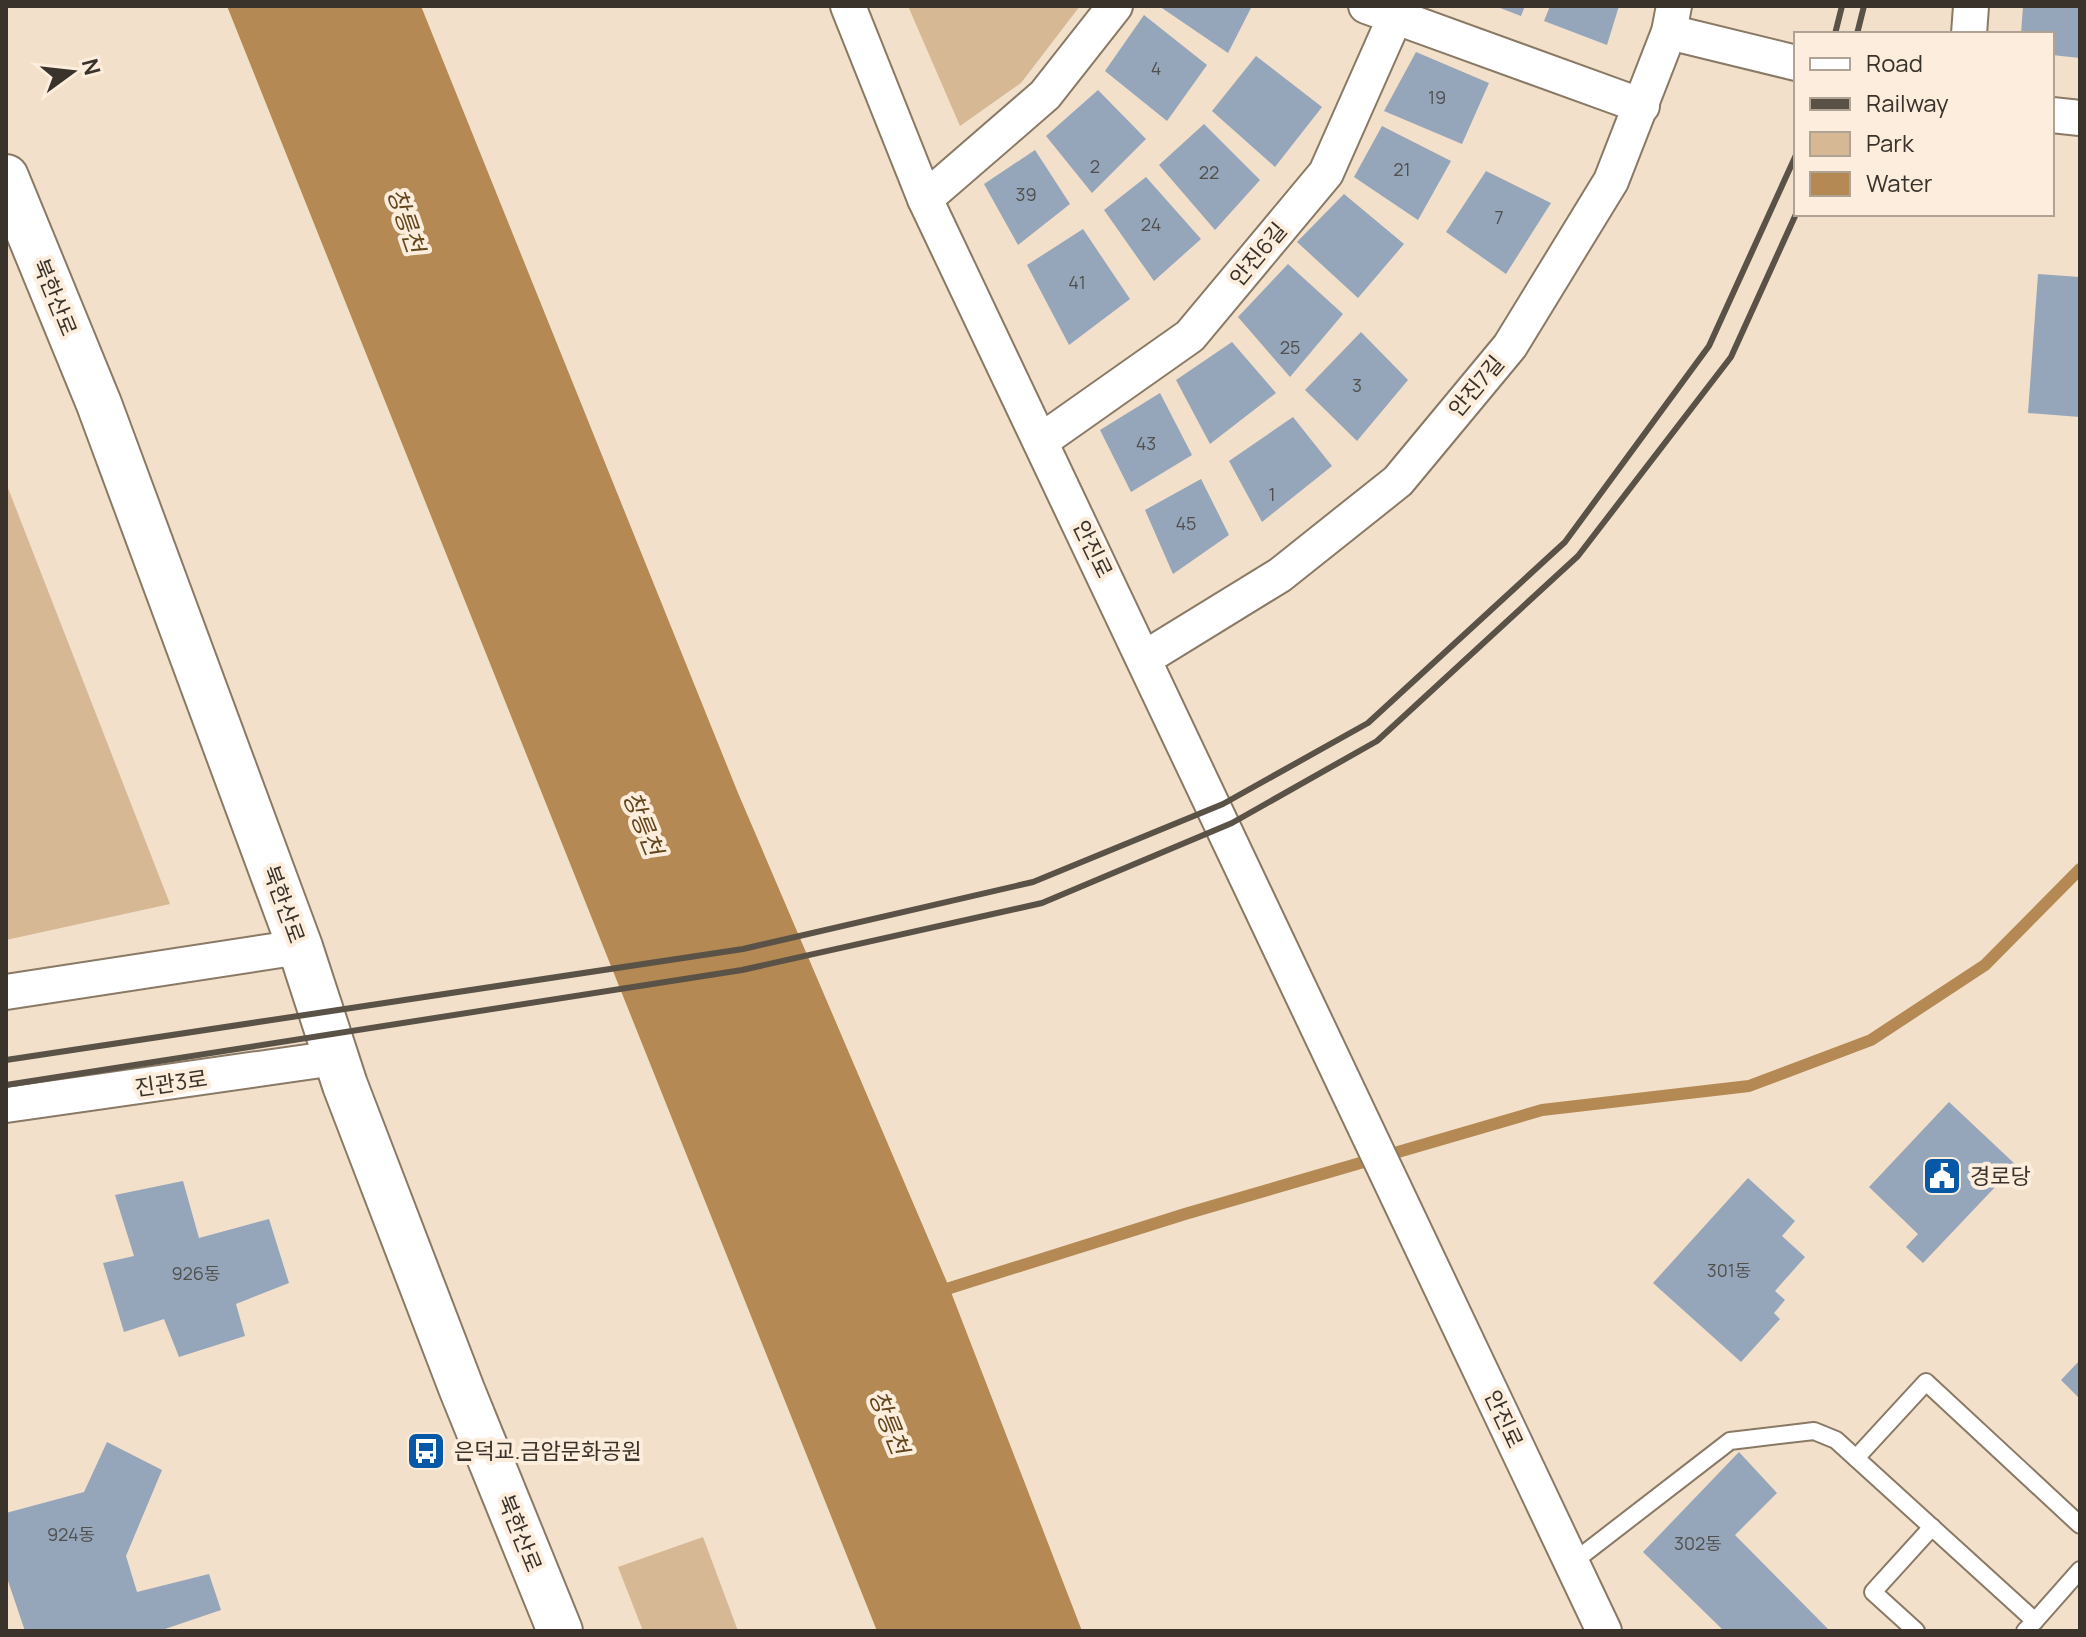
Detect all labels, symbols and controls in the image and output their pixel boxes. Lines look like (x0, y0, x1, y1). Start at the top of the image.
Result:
north arrow (32, 32, 112, 112)
legend (1794, 32, 2054, 216)
text: Road (1866, 46, 1923, 79)
text: N (75, 55, 108, 78)
house number: 4 (1151, 56, 1161, 80)
house number: 19 (1428, 85, 1446, 109)
text: Railway (1866, 86, 1949, 119)
text: Park (1866, 126, 1915, 159)
house number: 2 (1090, 154, 1100, 178)
house number: 21 (1393, 157, 1411, 181)
house number: 22 (1199, 160, 1219, 184)
text: Water (1866, 166, 1933, 199)
house number: 39 (1015, 182, 1037, 206)
water label: 창릉천 (381, 183, 434, 259)
house number: 7 (1494, 205, 1504, 229)
house number: 24 (1141, 212, 1161, 236)
street label: 안진6길 (1223, 216, 1293, 292)
street label: 북한산로 (26, 254, 84, 340)
house number: 41 (1068, 270, 1086, 294)
house number: 25 (1280, 335, 1300, 359)
street label: 안진7길 (1441, 349, 1511, 423)
house number: 3 (1352, 373, 1362, 397)
house number: 43 (1136, 431, 1156, 455)
house number: 1 (1268, 482, 1276, 506)
house number: 45 (1175, 511, 1197, 535)
street label: 안진로 (1066, 515, 1120, 583)
water label: 창릉천 (616, 786, 673, 863)
street label: 북한산로 (256, 861, 312, 947)
street label: 진관3로 (133, 1063, 209, 1103)
public building icon: 경로당 (1921, 1155, 1963, 1197)
place label: 경로당 (1970, 1161, 2031, 1191)
house number: 301동 (1707, 1258, 1751, 1282)
house number: 926동 (171, 1261, 221, 1285)
water label: 창릉천 (862, 1385, 919, 1462)
street label: 안진로 (1478, 1385, 1530, 1453)
bus stop icon: 은덕교.금암문화공원 (405, 1430, 447, 1472)
place label: 은덕교.금암문화공원 (454, 1436, 642, 1466)
street label: 북한산로 (491, 1490, 549, 1576)
house number: 924동 (47, 1522, 95, 1546)
house number: 302동 (1674, 1531, 1722, 1555)

